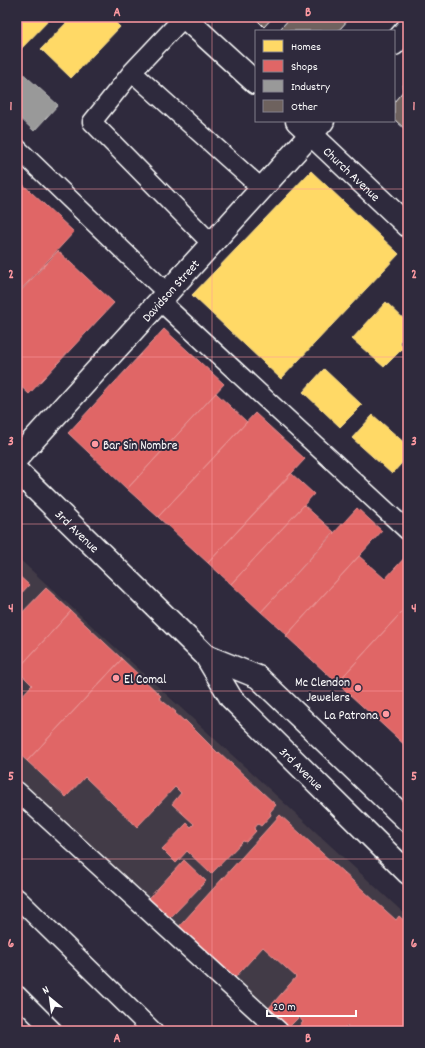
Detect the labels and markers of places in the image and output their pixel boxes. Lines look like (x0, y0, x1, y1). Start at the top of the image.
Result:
place label: Bar Sin Nombre (103, 437, 178, 456)
marker: Bar Sin Nombre (90, 439, 100, 449)
place label: El Comal (124, 671, 166, 690)
marker: El Comal (111, 673, 121, 683)
place label: Mc Clendon Jewelers (295, 674, 350, 708)
marker: Mc Clendon Jewelers (353, 683, 363, 693)
place label: La Patrona (324, 707, 379, 726)
marker: La Patrona (381, 709, 391, 719)

